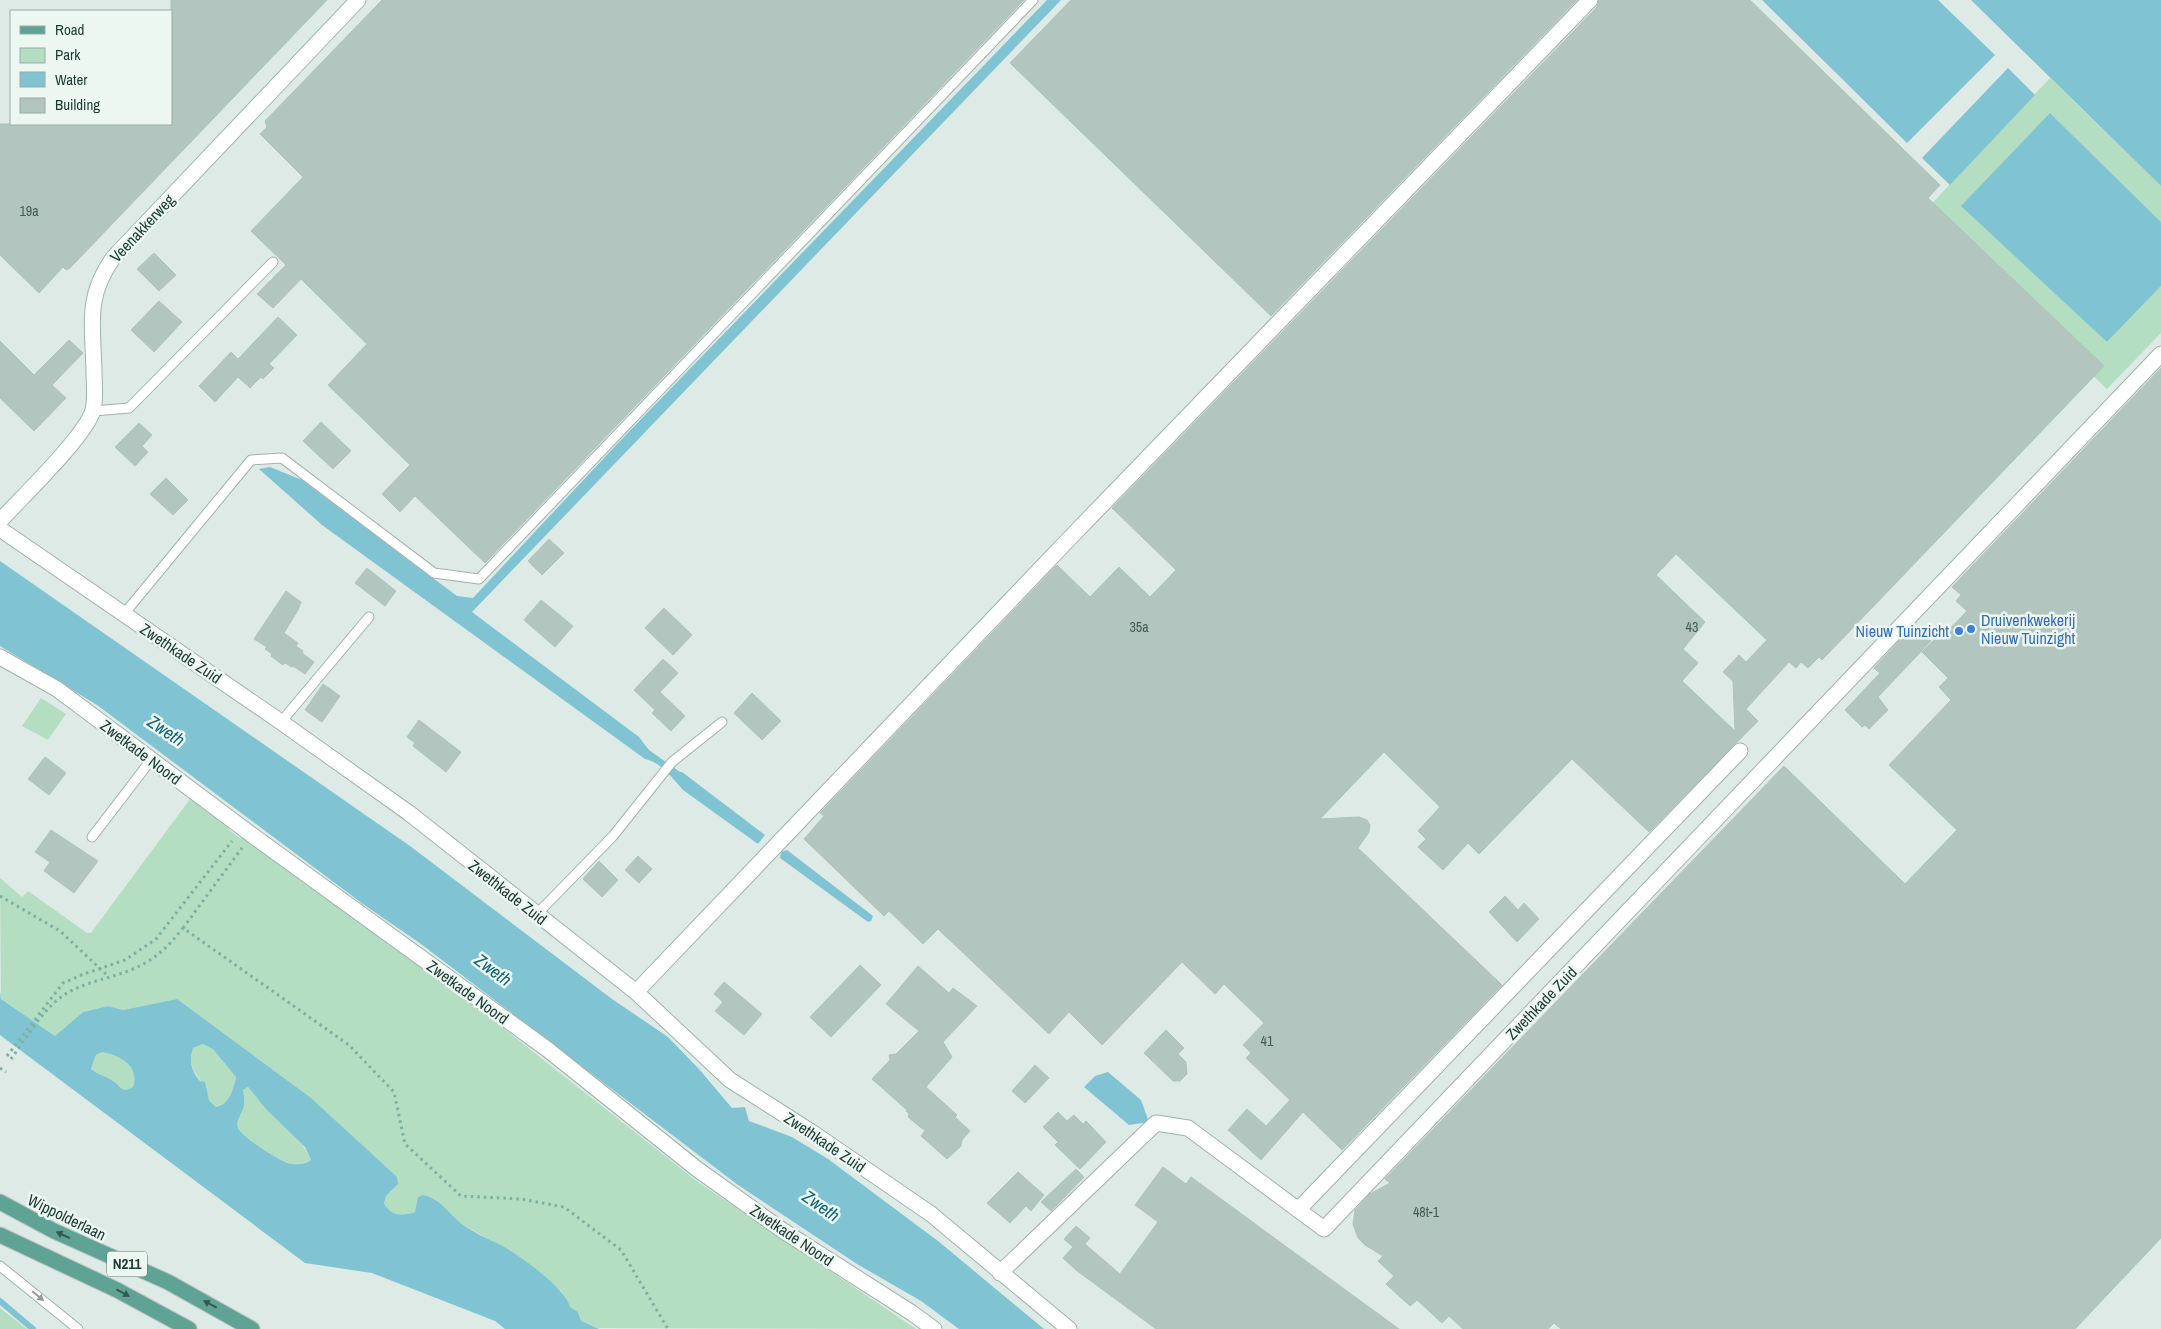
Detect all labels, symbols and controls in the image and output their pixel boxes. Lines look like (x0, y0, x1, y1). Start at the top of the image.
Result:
legend (10, 10, 172, 125)
text: Road (55, 19, 84, 40)
text: Park (55, 44, 81, 65)
text: Water (55, 69, 87, 90)
text: Building (55, 94, 100, 115)
street label: Veenakkerweg (105, 189, 180, 267)
house number: 19a (19, 202, 39, 220)
place label: Druivenkwekerij Nieuw Tuinzight (1981, 609, 2076, 649)
street label: Zwethkade Zuid (136, 618, 226, 688)
house number: 35a (1129, 618, 1149, 636)
house number: 43 (1686, 618, 1698, 636)
place label: Nieuw Tuinzicht (1856, 620, 1949, 642)
marker: Druivenkwekerij Nieuw Tuinzight (1965, 623, 1977, 635)
marker: Nieuw Tuinzicht (1953, 625, 1965, 637)
water label: Zweth (142, 708, 190, 752)
street label: Zwetkade Noord (96, 714, 186, 790)
street label: Zwethkade Zuid (464, 854, 552, 930)
water label: Zweth (469, 947, 517, 992)
street label: Zwetkade Noord (423, 955, 513, 1029)
street label: Zwethkade Zuid (1500, 962, 1582, 1044)
house number: 41 (1261, 1032, 1274, 1050)
street label: Zwethkade Zuid (780, 1107, 870, 1177)
water label: Zweth (797, 1183, 845, 1227)
street label: Wippolderlaan (24, 1189, 110, 1245)
street label: Zwetkade Noord (746, 1199, 838, 1271)
house number: 48t-1 (1413, 1203, 1440, 1221)
one-way arrow (56, 1231, 70, 1239)
road number: N211 (107, 1252, 147, 1276)
one-way arrow (116, 1289, 130, 1297)
one-way arrow (32, 1291, 45, 1302)
one-way arrow (203, 1300, 218, 1308)

